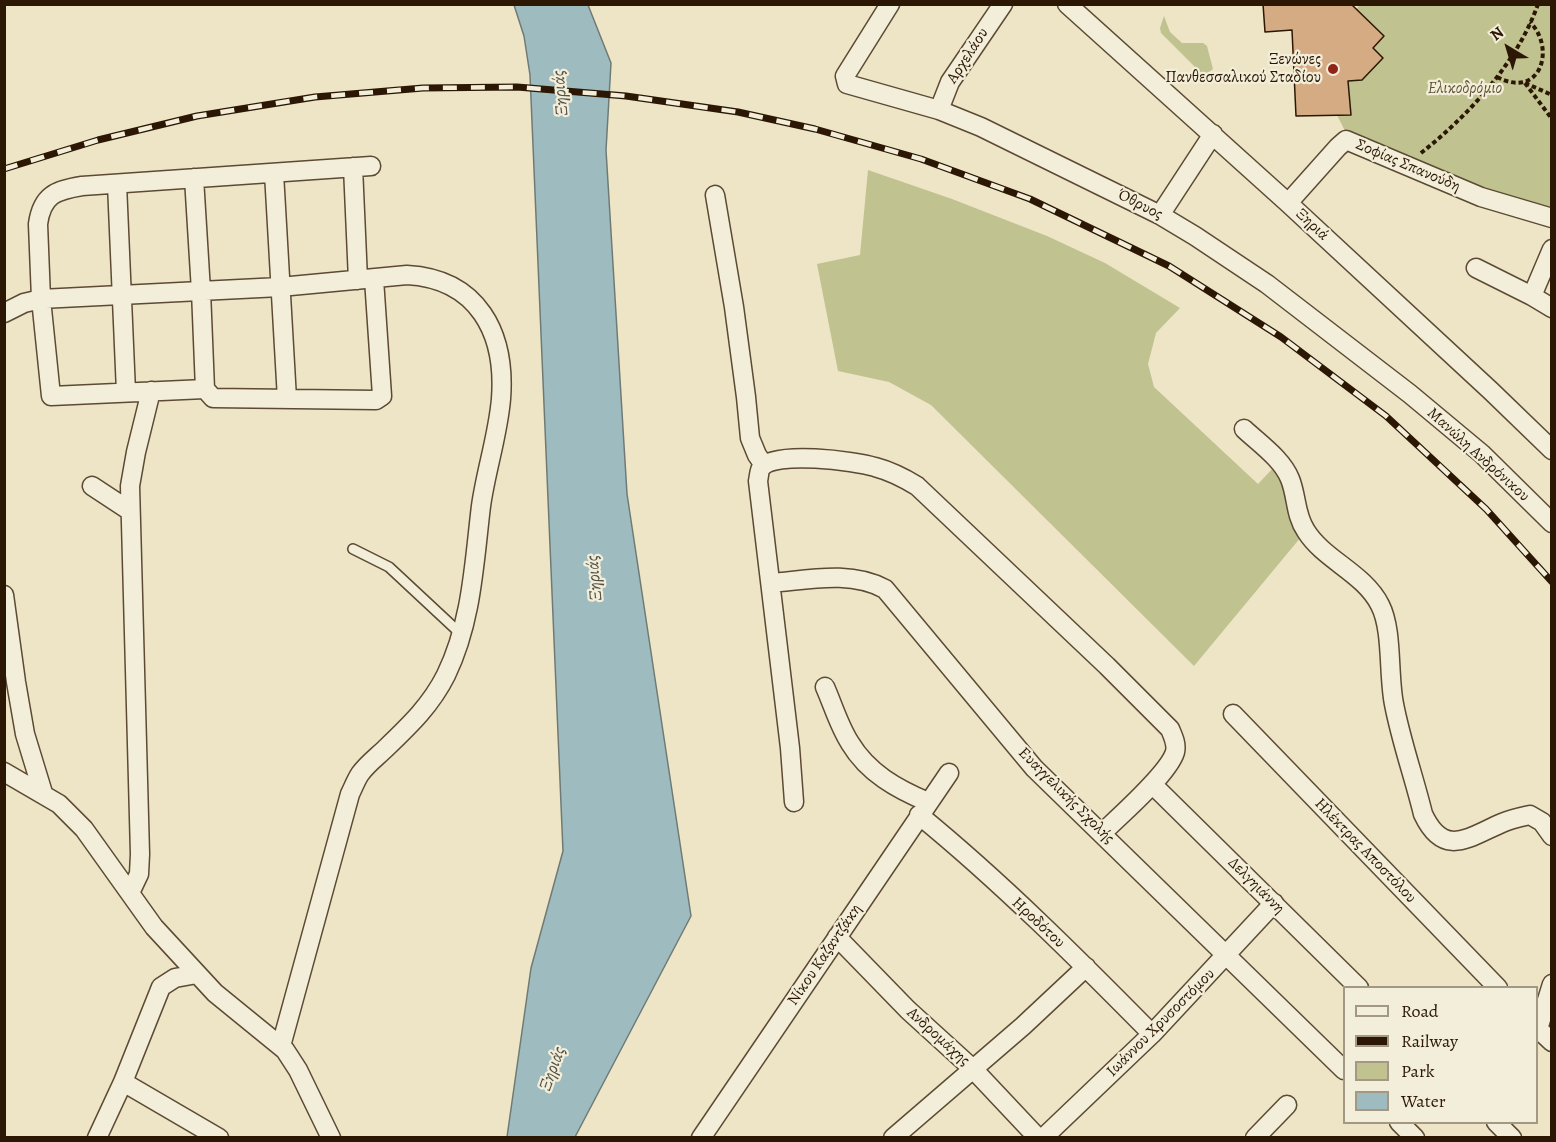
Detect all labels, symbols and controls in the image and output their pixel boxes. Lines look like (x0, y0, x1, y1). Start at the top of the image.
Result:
north arrow (1478, 18, 1538, 78)
text: N (1486, 22, 1508, 46)
street label: Αρχελάου (943, 25, 993, 87)
place label: Ξενώνες Πανθεσσαλικού Σταδίου (1165, 50, 1321, 88)
marker: Ξενώνες Πανθεσσαλικού Σταδίου (1326, 62, 1340, 76)
water label: Ξηριάς (548, 69, 574, 117)
park label: Ελικοδρόμιο (1428, 79, 1502, 99)
street label: Σοφίας Σπανούδη (1353, 135, 1463, 197)
street label: Όθρυος (1114, 186, 1166, 224)
street label: Ξηριά (1291, 205, 1333, 245)
street label: Μανώλη Ανδρόνικου (1423, 404, 1533, 506)
water label: Ξηριάς (582, 554, 608, 602)
street label: Ευαγγελικής Σχολής (1014, 744, 1118, 848)
street label: Ηλέκτρας Αποστόλου (1310, 795, 1420, 907)
street label: Δελγηιάννη (1224, 854, 1288, 918)
street label: Ηροδότου (1007, 894, 1069, 952)
street label: Νίκου Καζαντζάκη (784, 900, 866, 1010)
street label: Ιωάννου Χρυσοστόμου (1103, 965, 1219, 1081)
legend (1343, 986, 1538, 1124)
text: Road (1401, 999, 1438, 1023)
street label: Ανδρομάχης (902, 1004, 974, 1070)
text: Railway (1401, 1029, 1458, 1053)
water label: Ξηριάς (535, 1044, 571, 1094)
text: Park (1401, 1059, 1435, 1083)
text: Water (1401, 1089, 1446, 1113)

